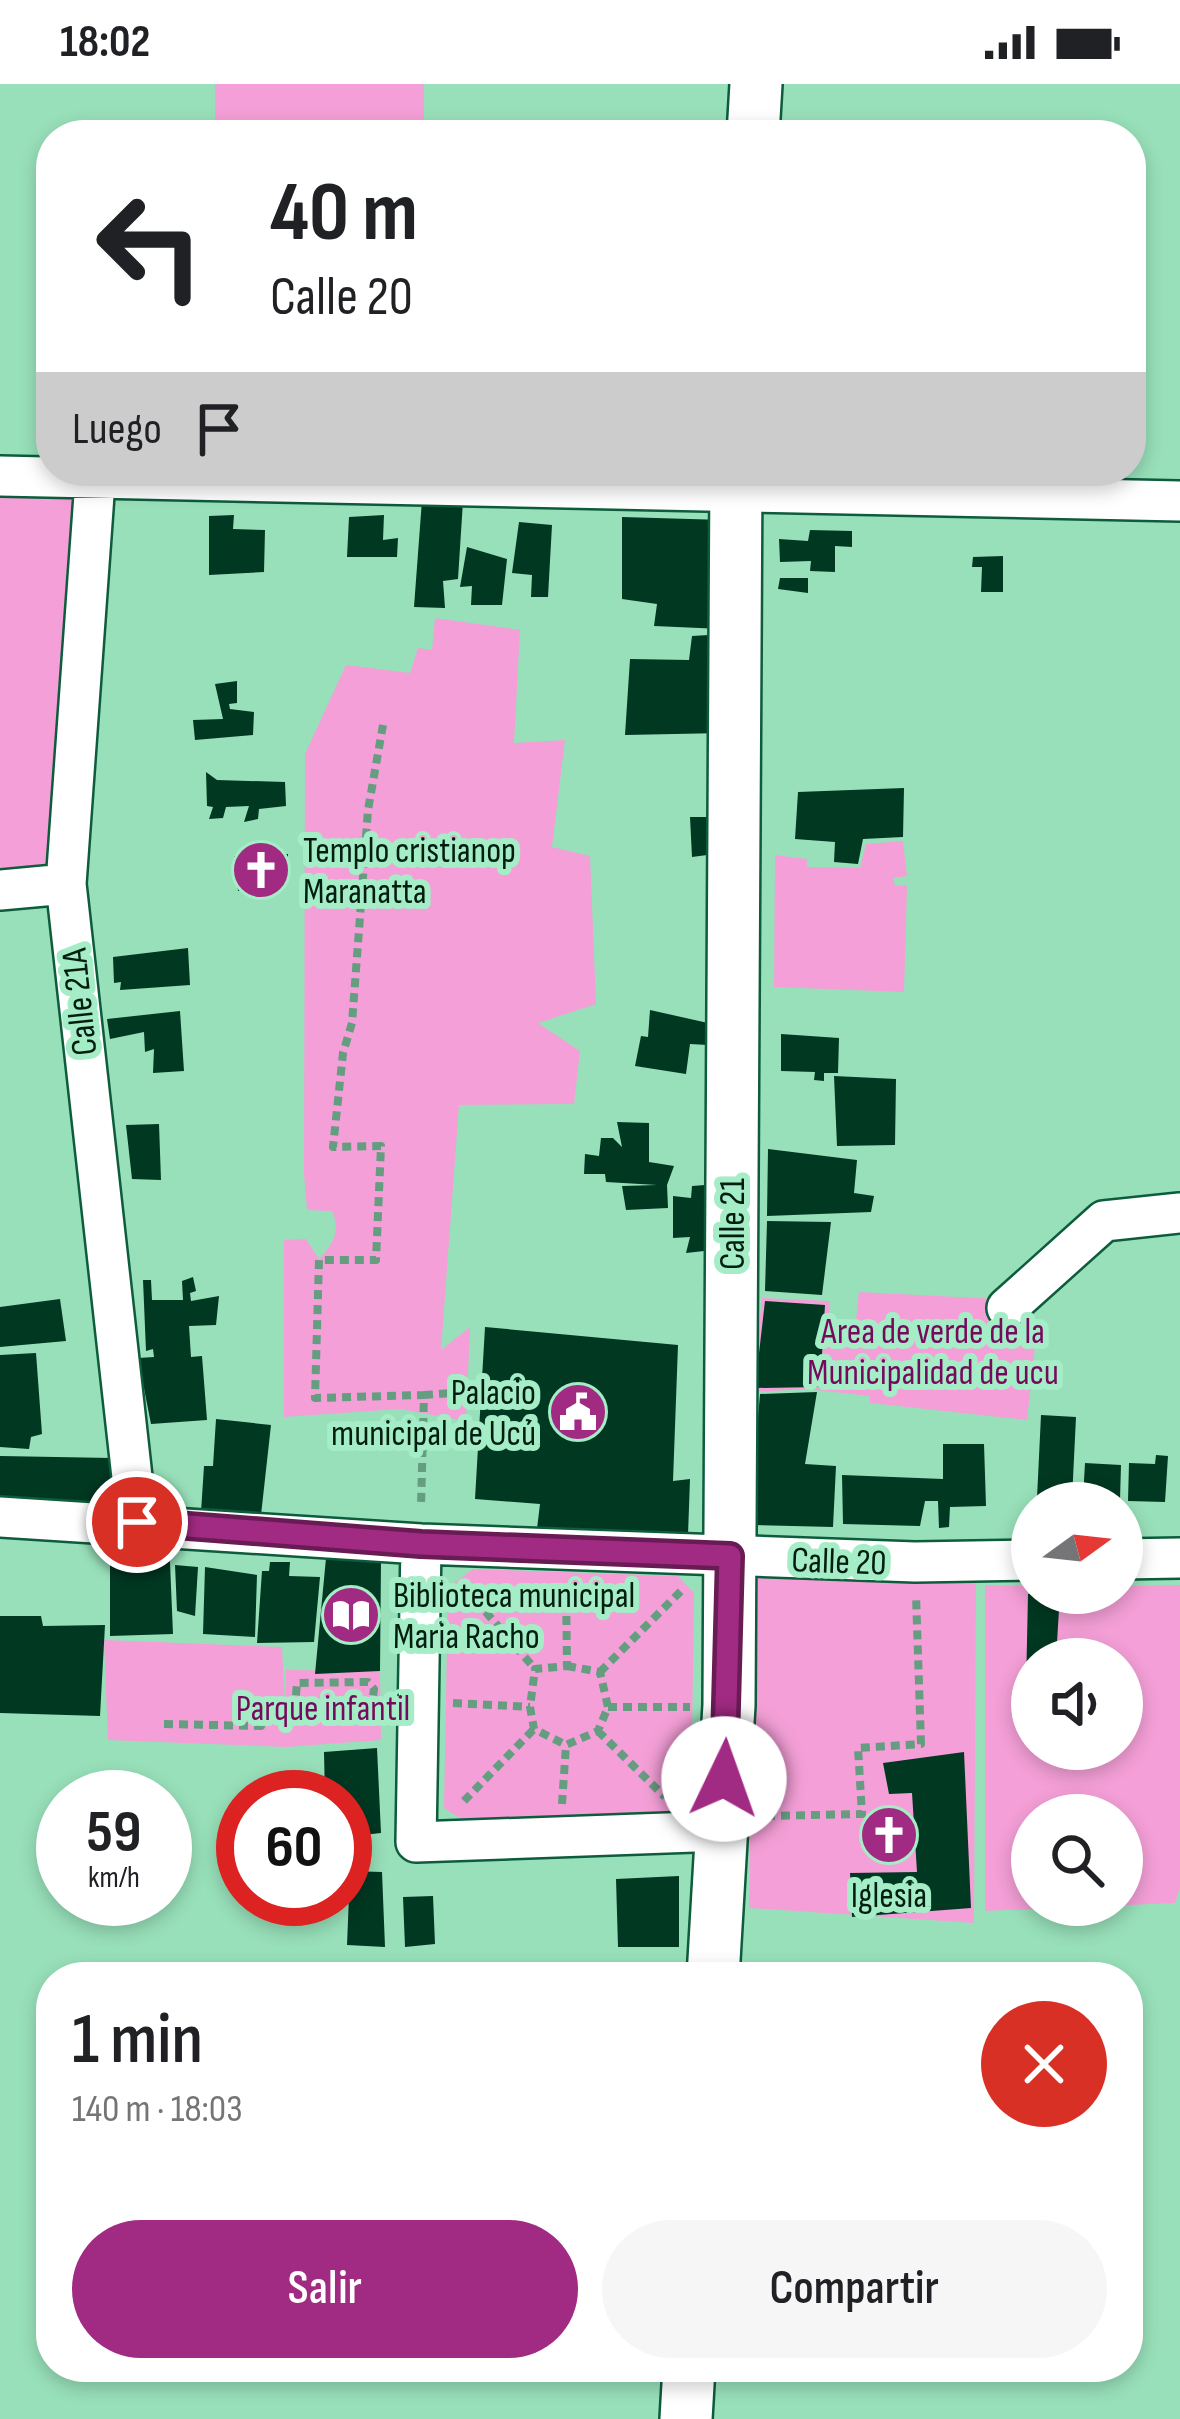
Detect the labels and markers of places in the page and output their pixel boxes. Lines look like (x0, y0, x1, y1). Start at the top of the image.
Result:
place label: Templo cristianop Maranatta (303, 830, 516, 914)
church icon: Templo cristianop Maranatta (230, 839, 292, 901)
place label: Palacio municipal de Ucú (331, 1372, 536, 1456)
public building icon: Palacio municipal de Ucú (547, 1381, 609, 1443)
pin (86, 1471, 188, 1573)
place label: Biblioteca municipal Maria Racho (393, 1575, 635, 1659)
library icon: Biblioteca municipal Maria Racho (320, 1584, 382, 1646)
church icon: Iglesia (858, 1804, 920, 1866)
place label: Iglesia (851, 1875, 927, 1918)

